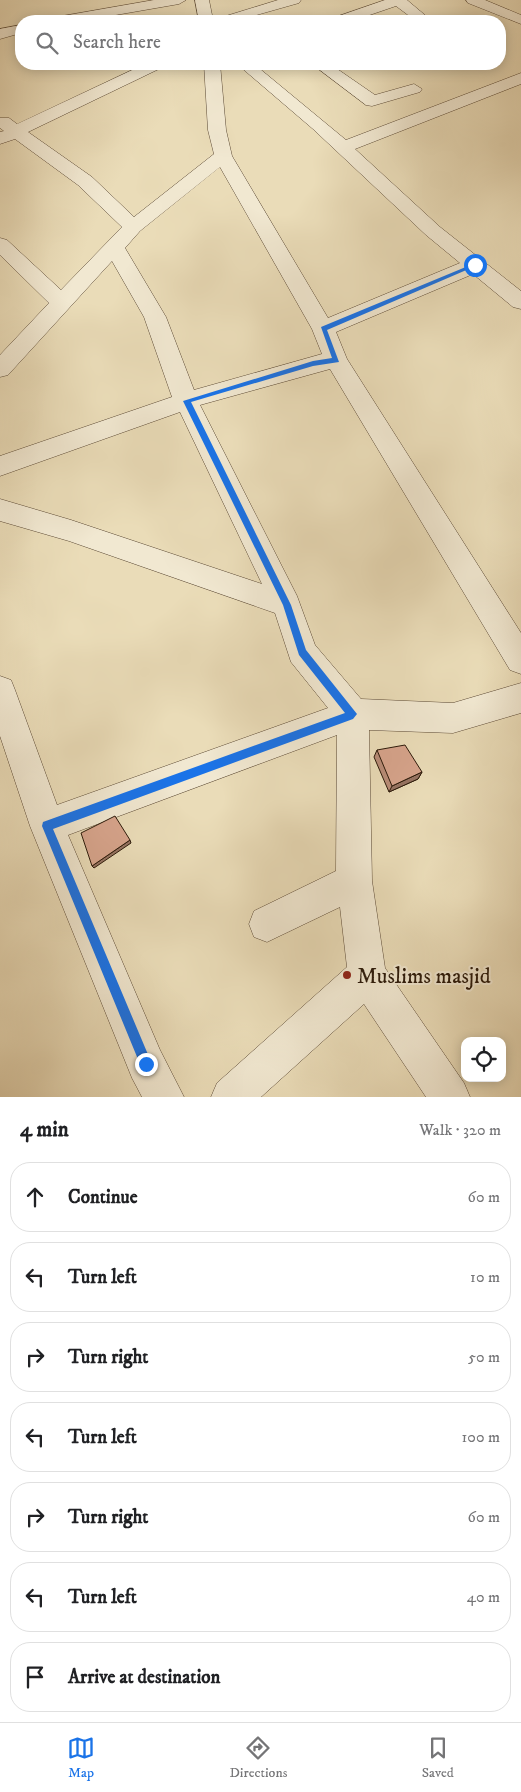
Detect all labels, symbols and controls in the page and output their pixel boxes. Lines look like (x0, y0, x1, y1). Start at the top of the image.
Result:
search box (15, 15, 506, 70)
icon: search (33, 29, 61, 57)
text: Search here (73, 31, 161, 54)
route start (464, 254, 487, 277)
place label: Muslims masjid (357, 963, 491, 990)
marker: Muslims masjid (341, 969, 353, 981)
map controls (461, 1037, 506, 1082)
button: locate (461, 1037, 506, 1082)
route end (135, 1053, 158, 1076)
text: 4 min (20, 1117, 69, 1143)
text: Walk · 320 m (419, 1120, 501, 1140)
icon: ahead (21, 1183, 49, 1211)
text: Continue (68, 1186, 138, 1209)
text: 60 m (468, 1187, 500, 1207)
icon: left (21, 1263, 49, 1291)
text: Turn left (68, 1266, 137, 1289)
text: 10 m (470, 1267, 500, 1287)
icon: right (21, 1343, 49, 1371)
text: Turn right (68, 1346, 148, 1369)
text: 50 m (468, 1347, 500, 1367)
icon: left (21, 1423, 49, 1451)
text: Turn left (68, 1426, 137, 1449)
text: 100 m (462, 1427, 500, 1447)
icon: right (21, 1503, 49, 1531)
text: Turn right (68, 1506, 148, 1529)
text: 60 m (468, 1507, 500, 1527)
icon: left (21, 1583, 49, 1611)
text: Turn left (68, 1586, 137, 1609)
text: 40 m (467, 1587, 500, 1607)
icon: arrive (21, 1663, 49, 1691)
text: Arrive at destination (68, 1666, 220, 1689)
tab: Map (67, 1734, 95, 1782)
tab: Directions (229, 1734, 287, 1782)
tab: Saved (422, 1734, 454, 1782)

